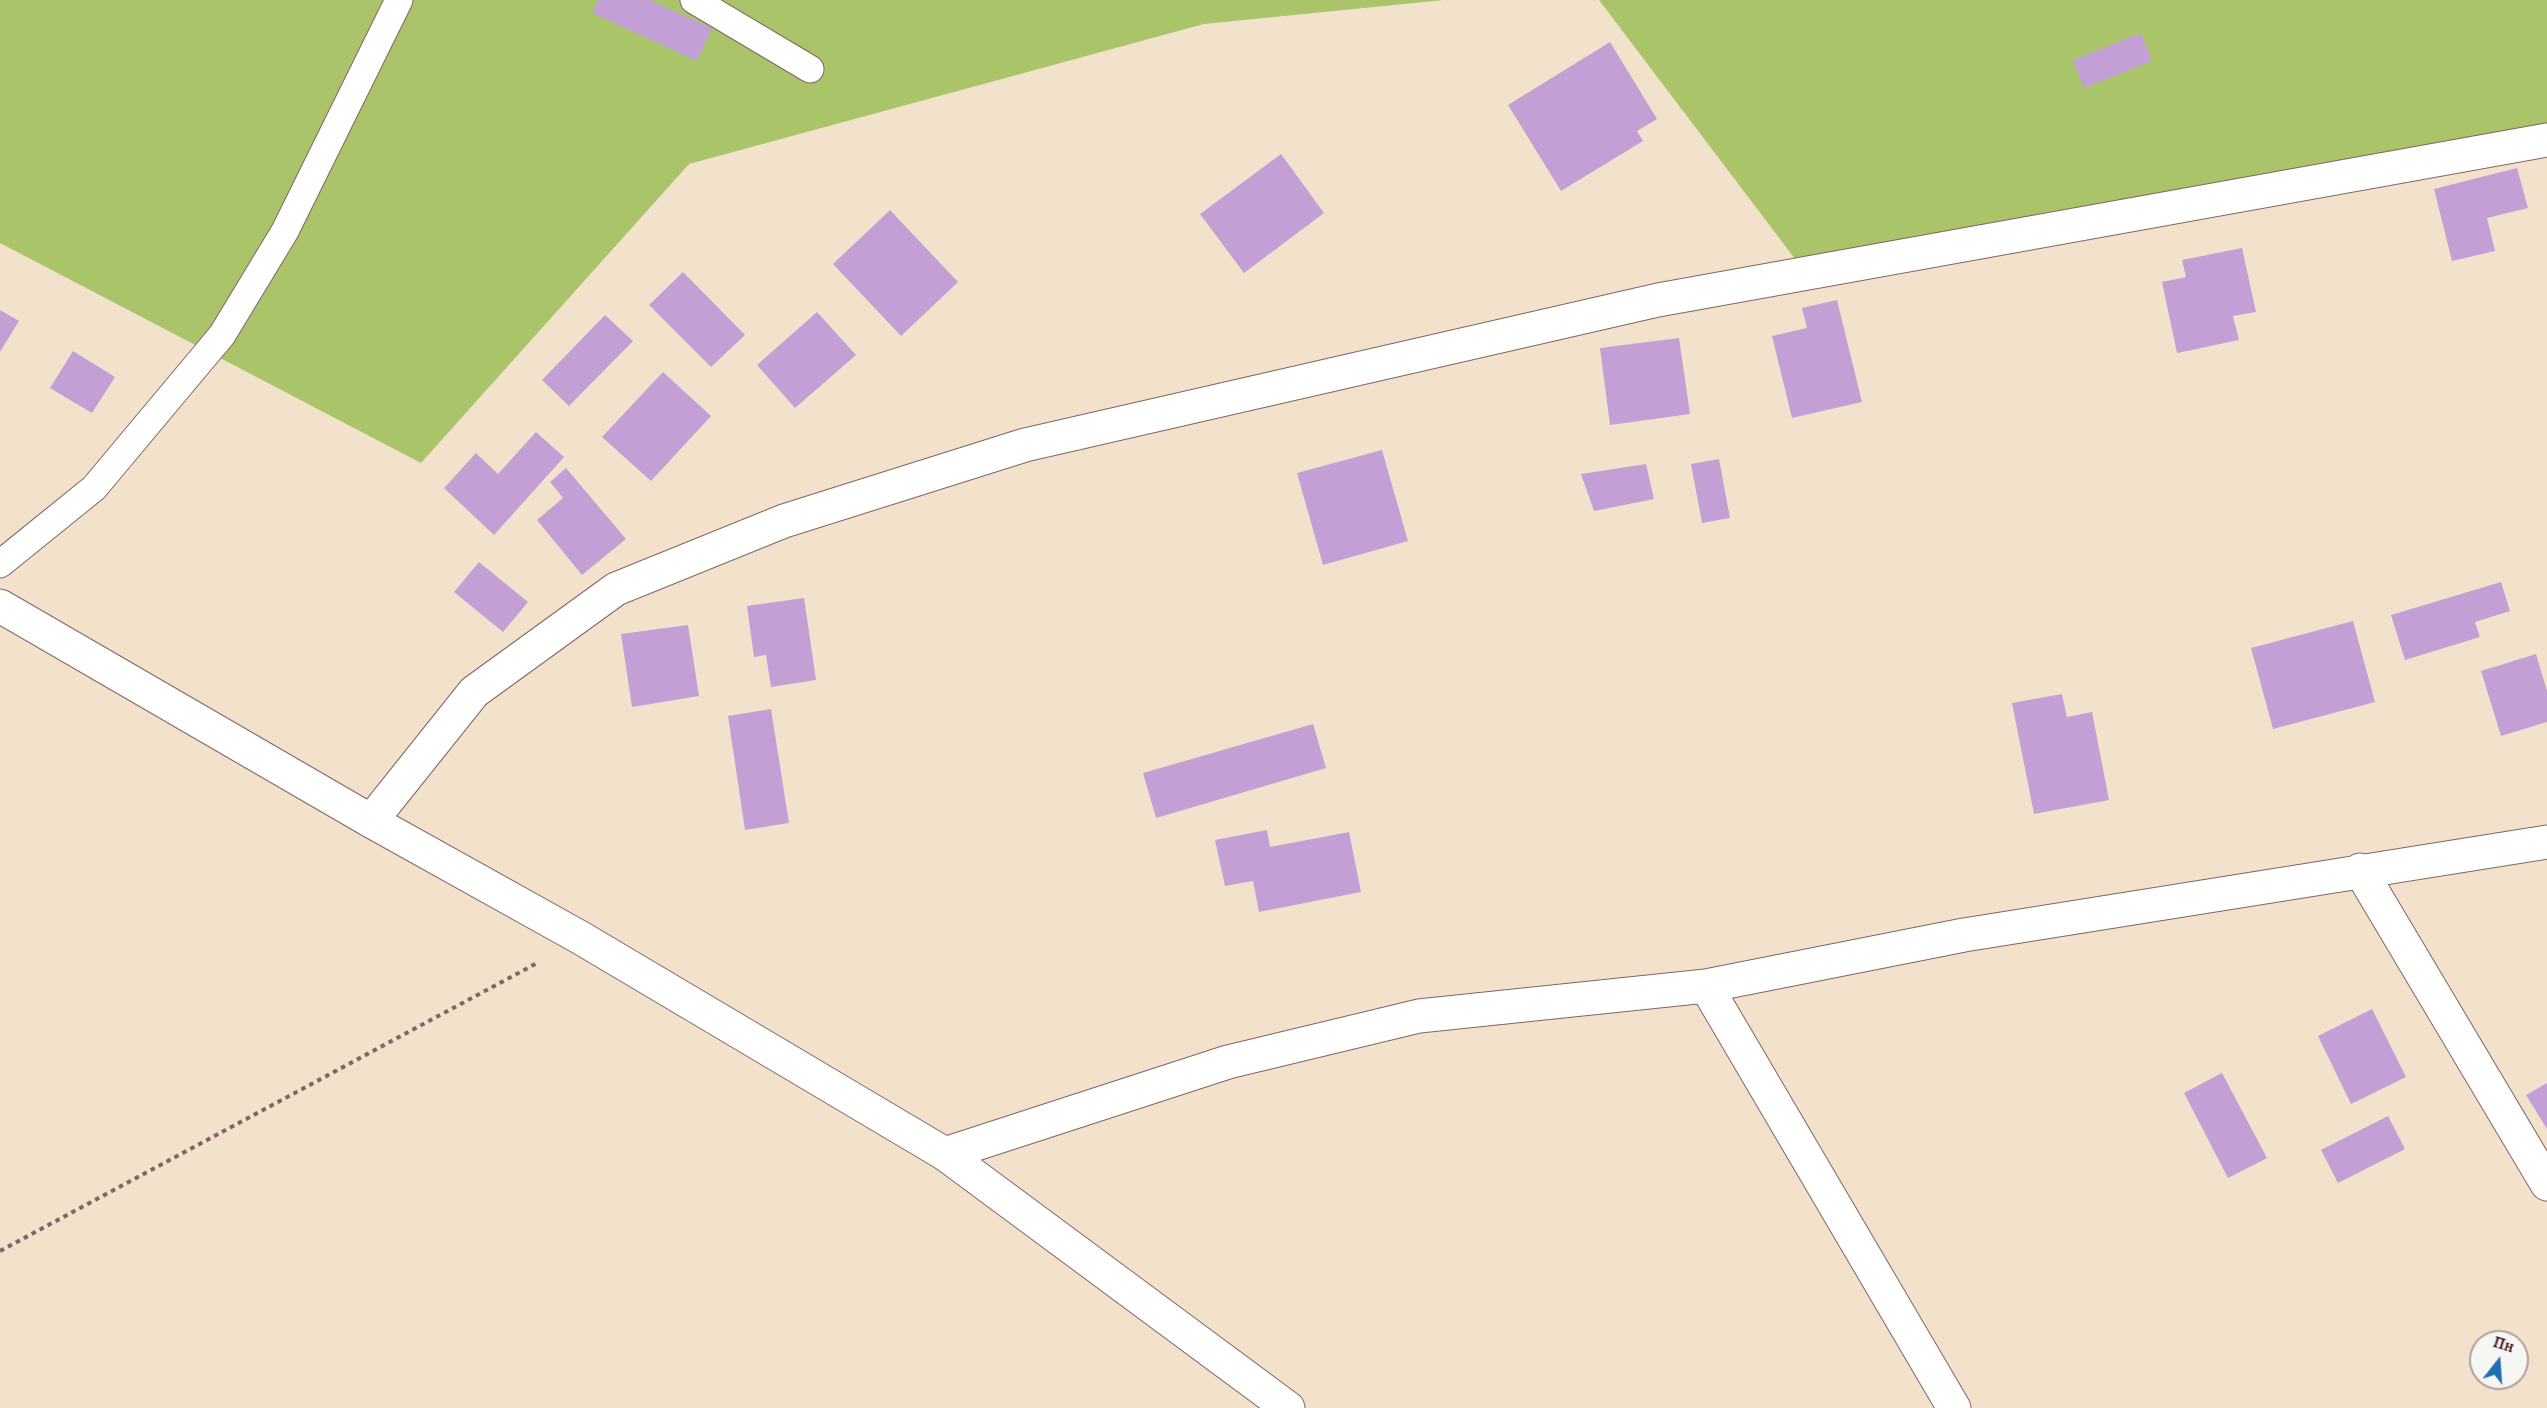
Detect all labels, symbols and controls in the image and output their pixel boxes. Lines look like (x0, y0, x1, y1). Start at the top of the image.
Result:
north arrow (2469, 1330, 2529, 1390)
text: Пн (2490, 1331, 2517, 1358)

